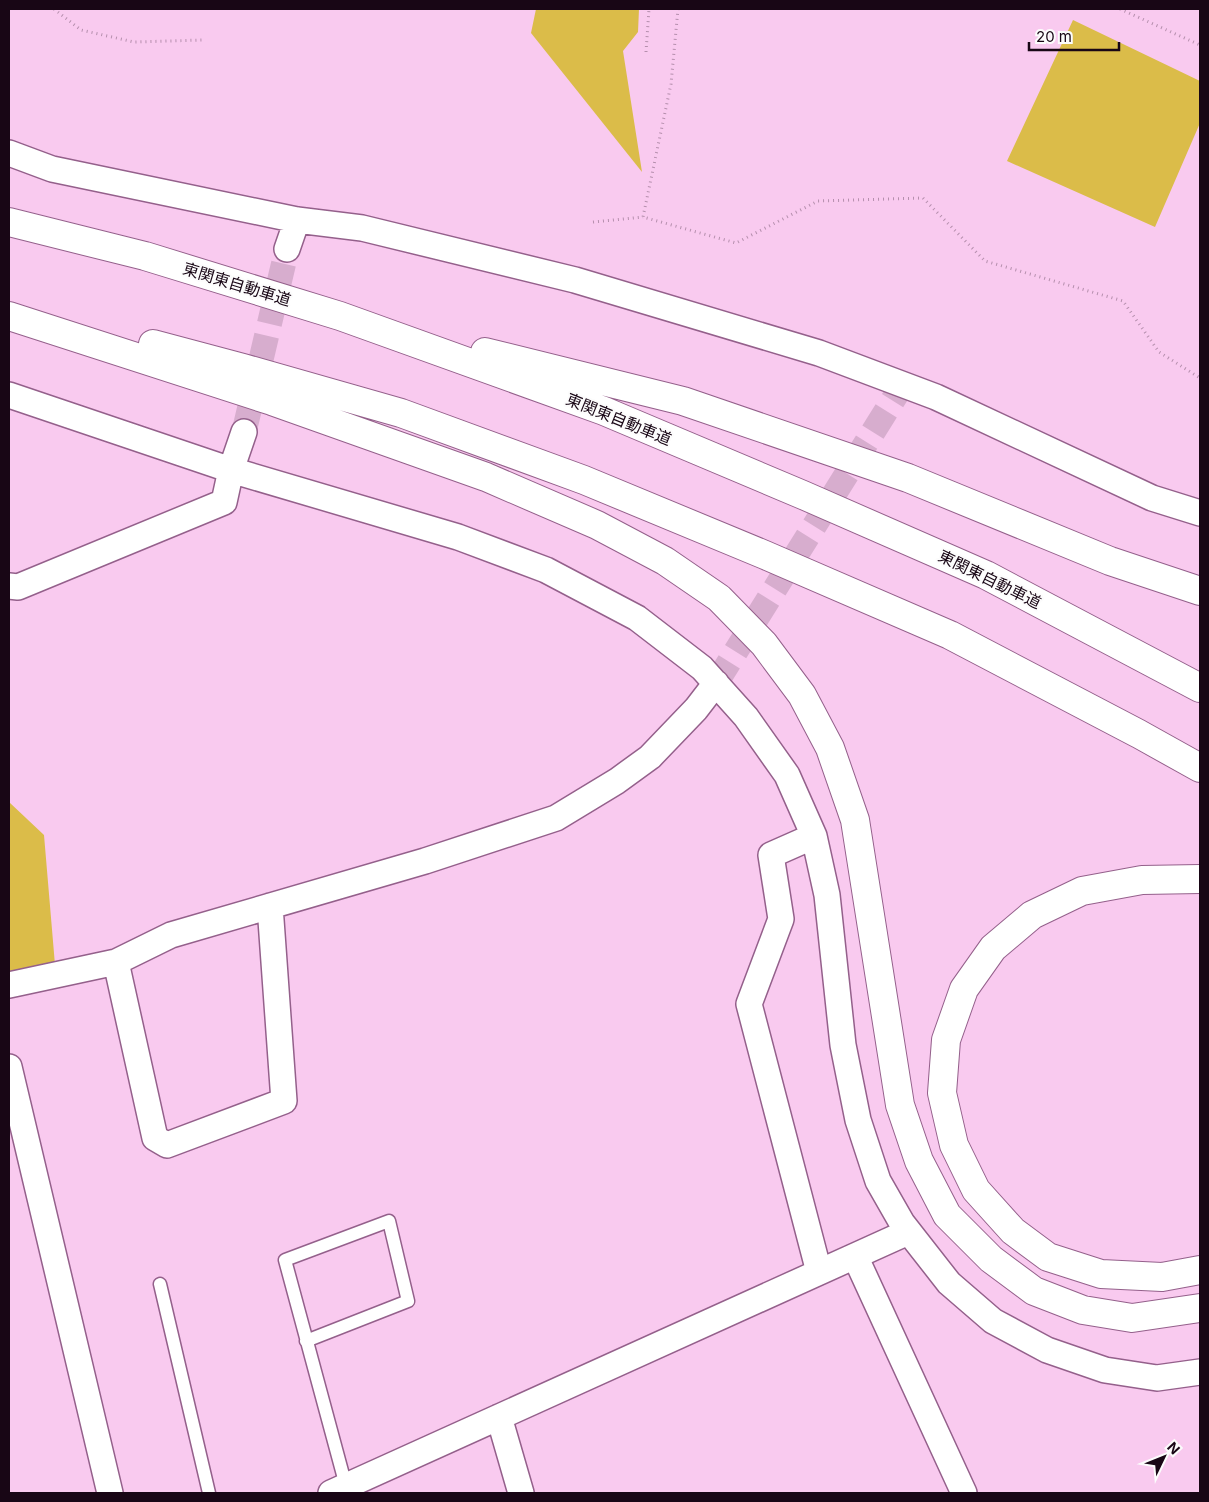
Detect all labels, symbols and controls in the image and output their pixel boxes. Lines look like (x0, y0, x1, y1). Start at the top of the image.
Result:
scale bar (1029, 20, 1119, 52)
text: 20 m (1036, 27, 1072, 46)
street label: 東関東自動車道 (181, 258, 293, 310)
street label: 東関東自動車道 (563, 389, 675, 449)
street label: 東関東自動車道 (935, 545, 1045, 613)
north arrow (1139, 1432, 1189, 1482)
text: N (1164, 1438, 1184, 1457)

